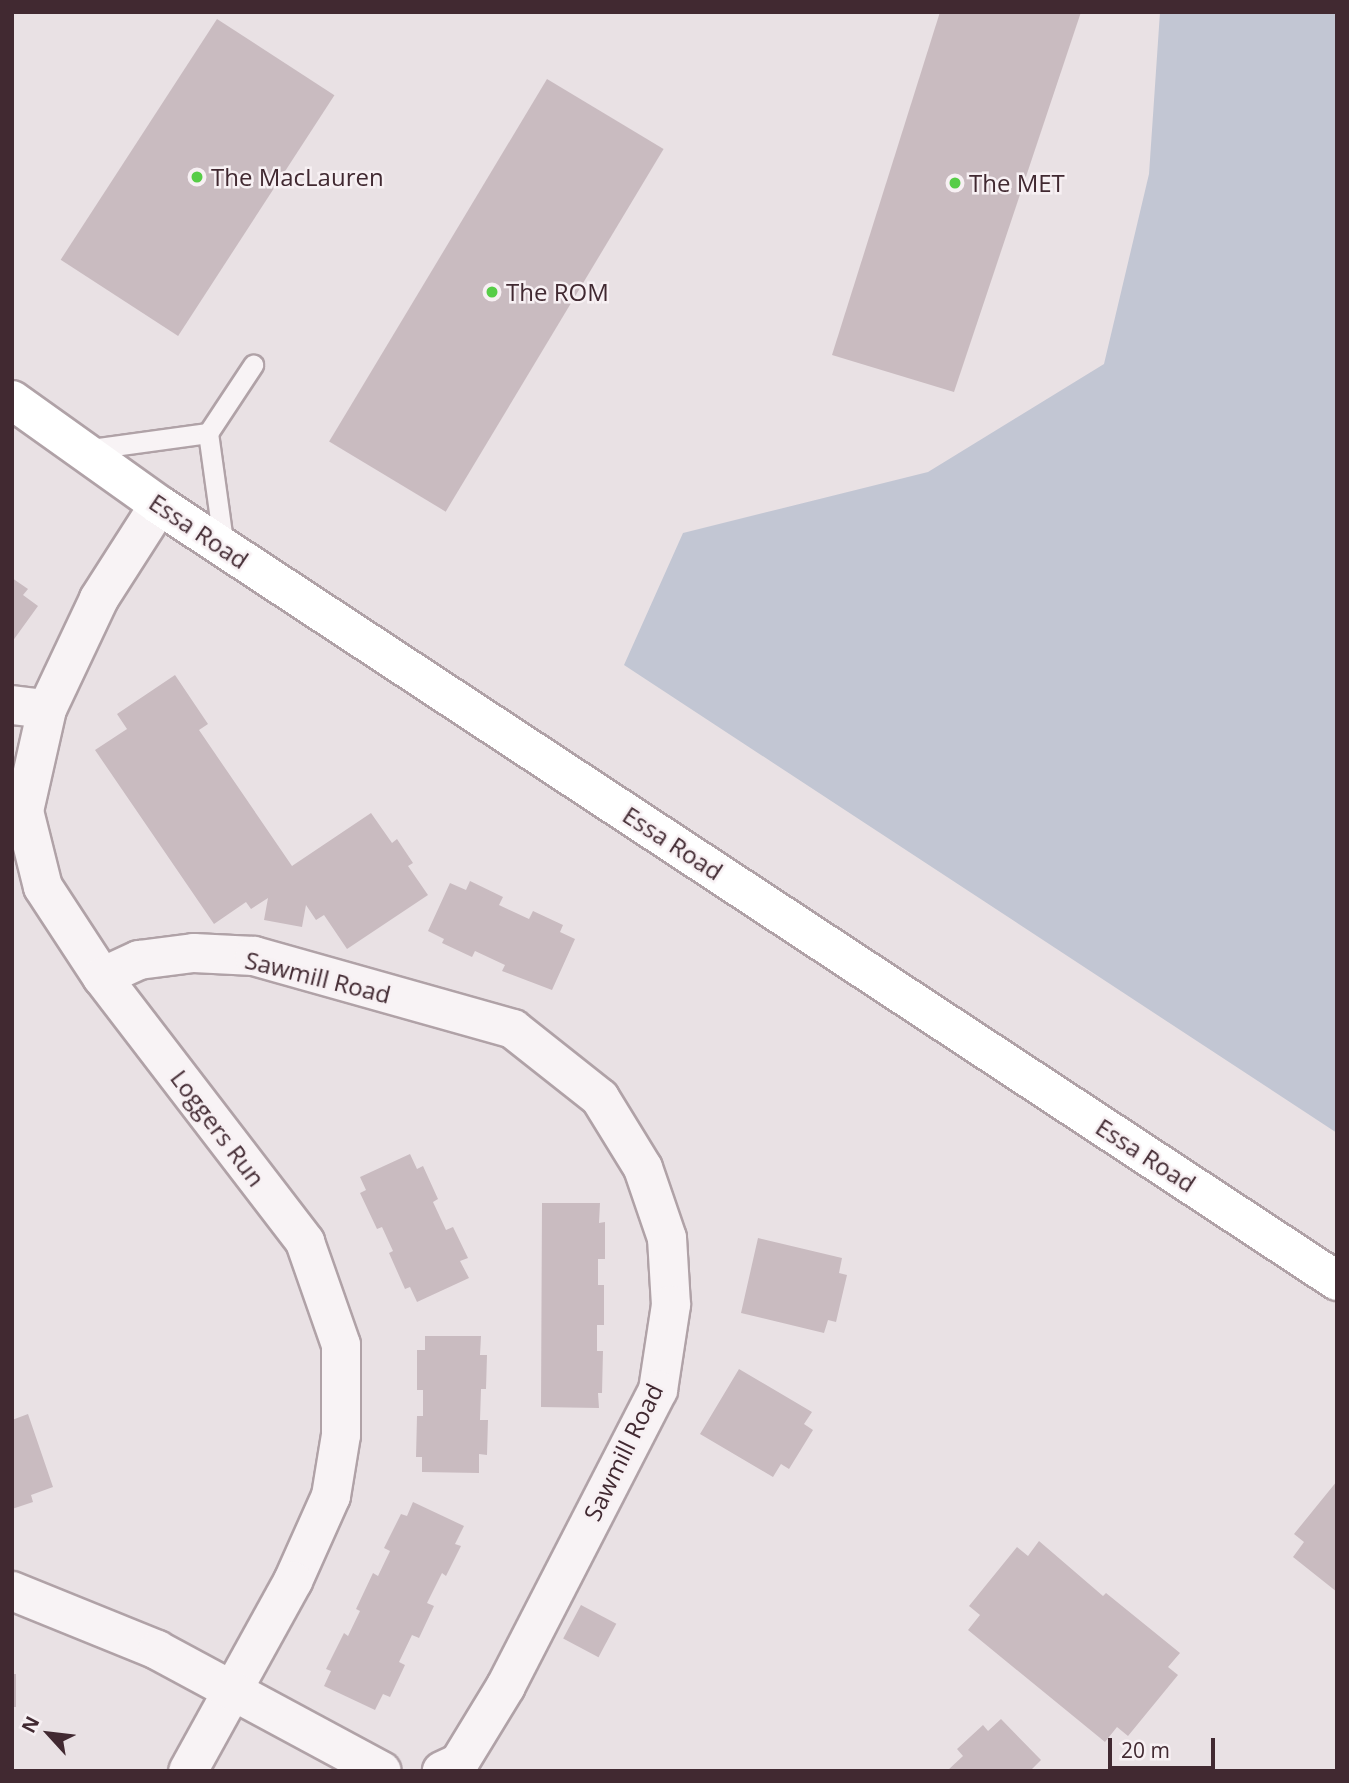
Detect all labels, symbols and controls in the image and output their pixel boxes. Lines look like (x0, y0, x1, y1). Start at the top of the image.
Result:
place label: The MacLauren (211, 163, 384, 191)
marker: The MacLauren (189, 169, 205, 185)
place label: The MET (969, 169, 1065, 197)
marker: The MET (947, 175, 963, 191)
place label: The ROM (506, 278, 609, 306)
marker: The ROM (484, 284, 500, 300)
street label: Essa Road (144, 487, 254, 575)
street label: Essa Road (618, 800, 728, 886)
street label: Sawmill Road (242, 945, 394, 1009)
street label: Loggers Run (165, 1064, 271, 1192)
street label: Essa Road (1091, 1112, 1201, 1198)
street label: Sawmill Road (577, 1379, 669, 1525)
north arrow (14, 1699, 84, 1769)
text: N (15, 1712, 45, 1737)
scale bar (1111, 1724, 1218, 1768)
text: 20 m (1121, 1736, 1170, 1764)

